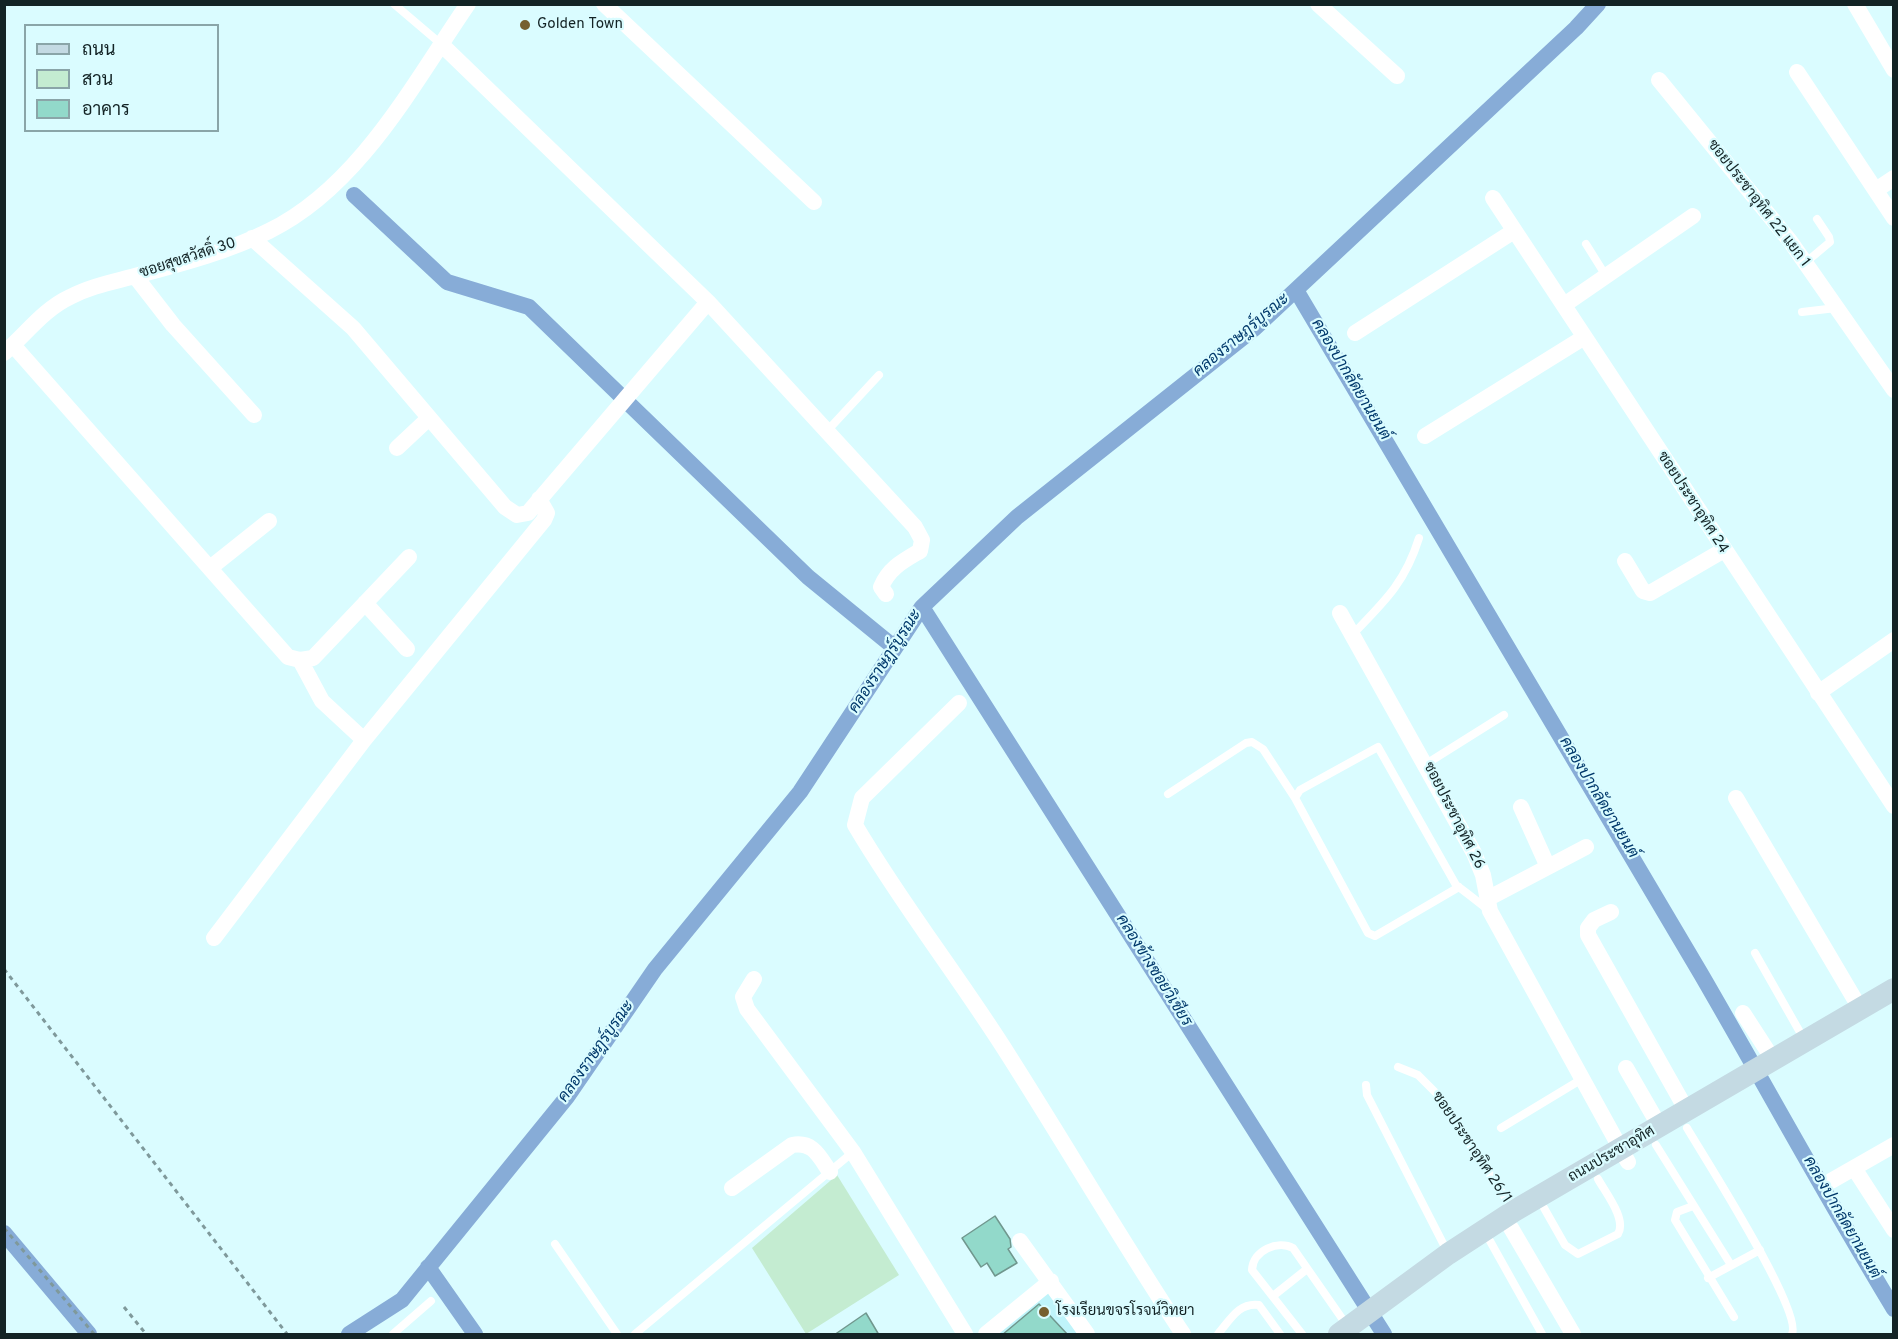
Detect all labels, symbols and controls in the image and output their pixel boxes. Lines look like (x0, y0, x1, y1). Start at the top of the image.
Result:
place label: Golden Town (537, 16, 623, 34)
marker: Golden Town (518, 18, 532, 32)
legend (24, 24, 219, 132)
text: ถนน (82, 39, 115, 62)
text: สวน (82, 69, 113, 92)
text: อาคาร (82, 99, 130, 122)
street label: ซอยประชาอุทิศ 22 แยก 1 (1703, 137, 1813, 271)
street label: ซอยสุขสวัสดิ์ 30 (138, 235, 238, 283)
water label: คลองราษฎร์บูรณะ (1190, 290, 1294, 382)
water label: คลองปากลัดยานยนต์ (1306, 316, 1394, 444)
street label: ซอยประชาอุทิศ 24 (1652, 449, 1732, 557)
water label: คลองราษฎร์บูรณะ (845, 607, 927, 717)
water label: คลองปากลัดยานยนต์ (1554, 734, 1642, 862)
street label: ซอยประชาอุทิศ 26 (1418, 760, 1488, 872)
water label: คลองข้างซอยวิเชียร (1111, 912, 1195, 1030)
water label: คลองราษฎร์บูรณะ (555, 998, 639, 1106)
street label: ซอยประชาอุทิศ 26/1 (1427, 1089, 1515, 1207)
street label: ถนนประชาอุทิศ (1566, 1123, 1658, 1187)
water label: คลองปากลัดยานยนต์ (1798, 1153, 1884, 1283)
place label: โรงเรียนขจรโรจน์วิทยา (1056, 1303, 1195, 1321)
marker: โรงเรียนขจรโรจน์วิทยา (1037, 1305, 1051, 1319)

